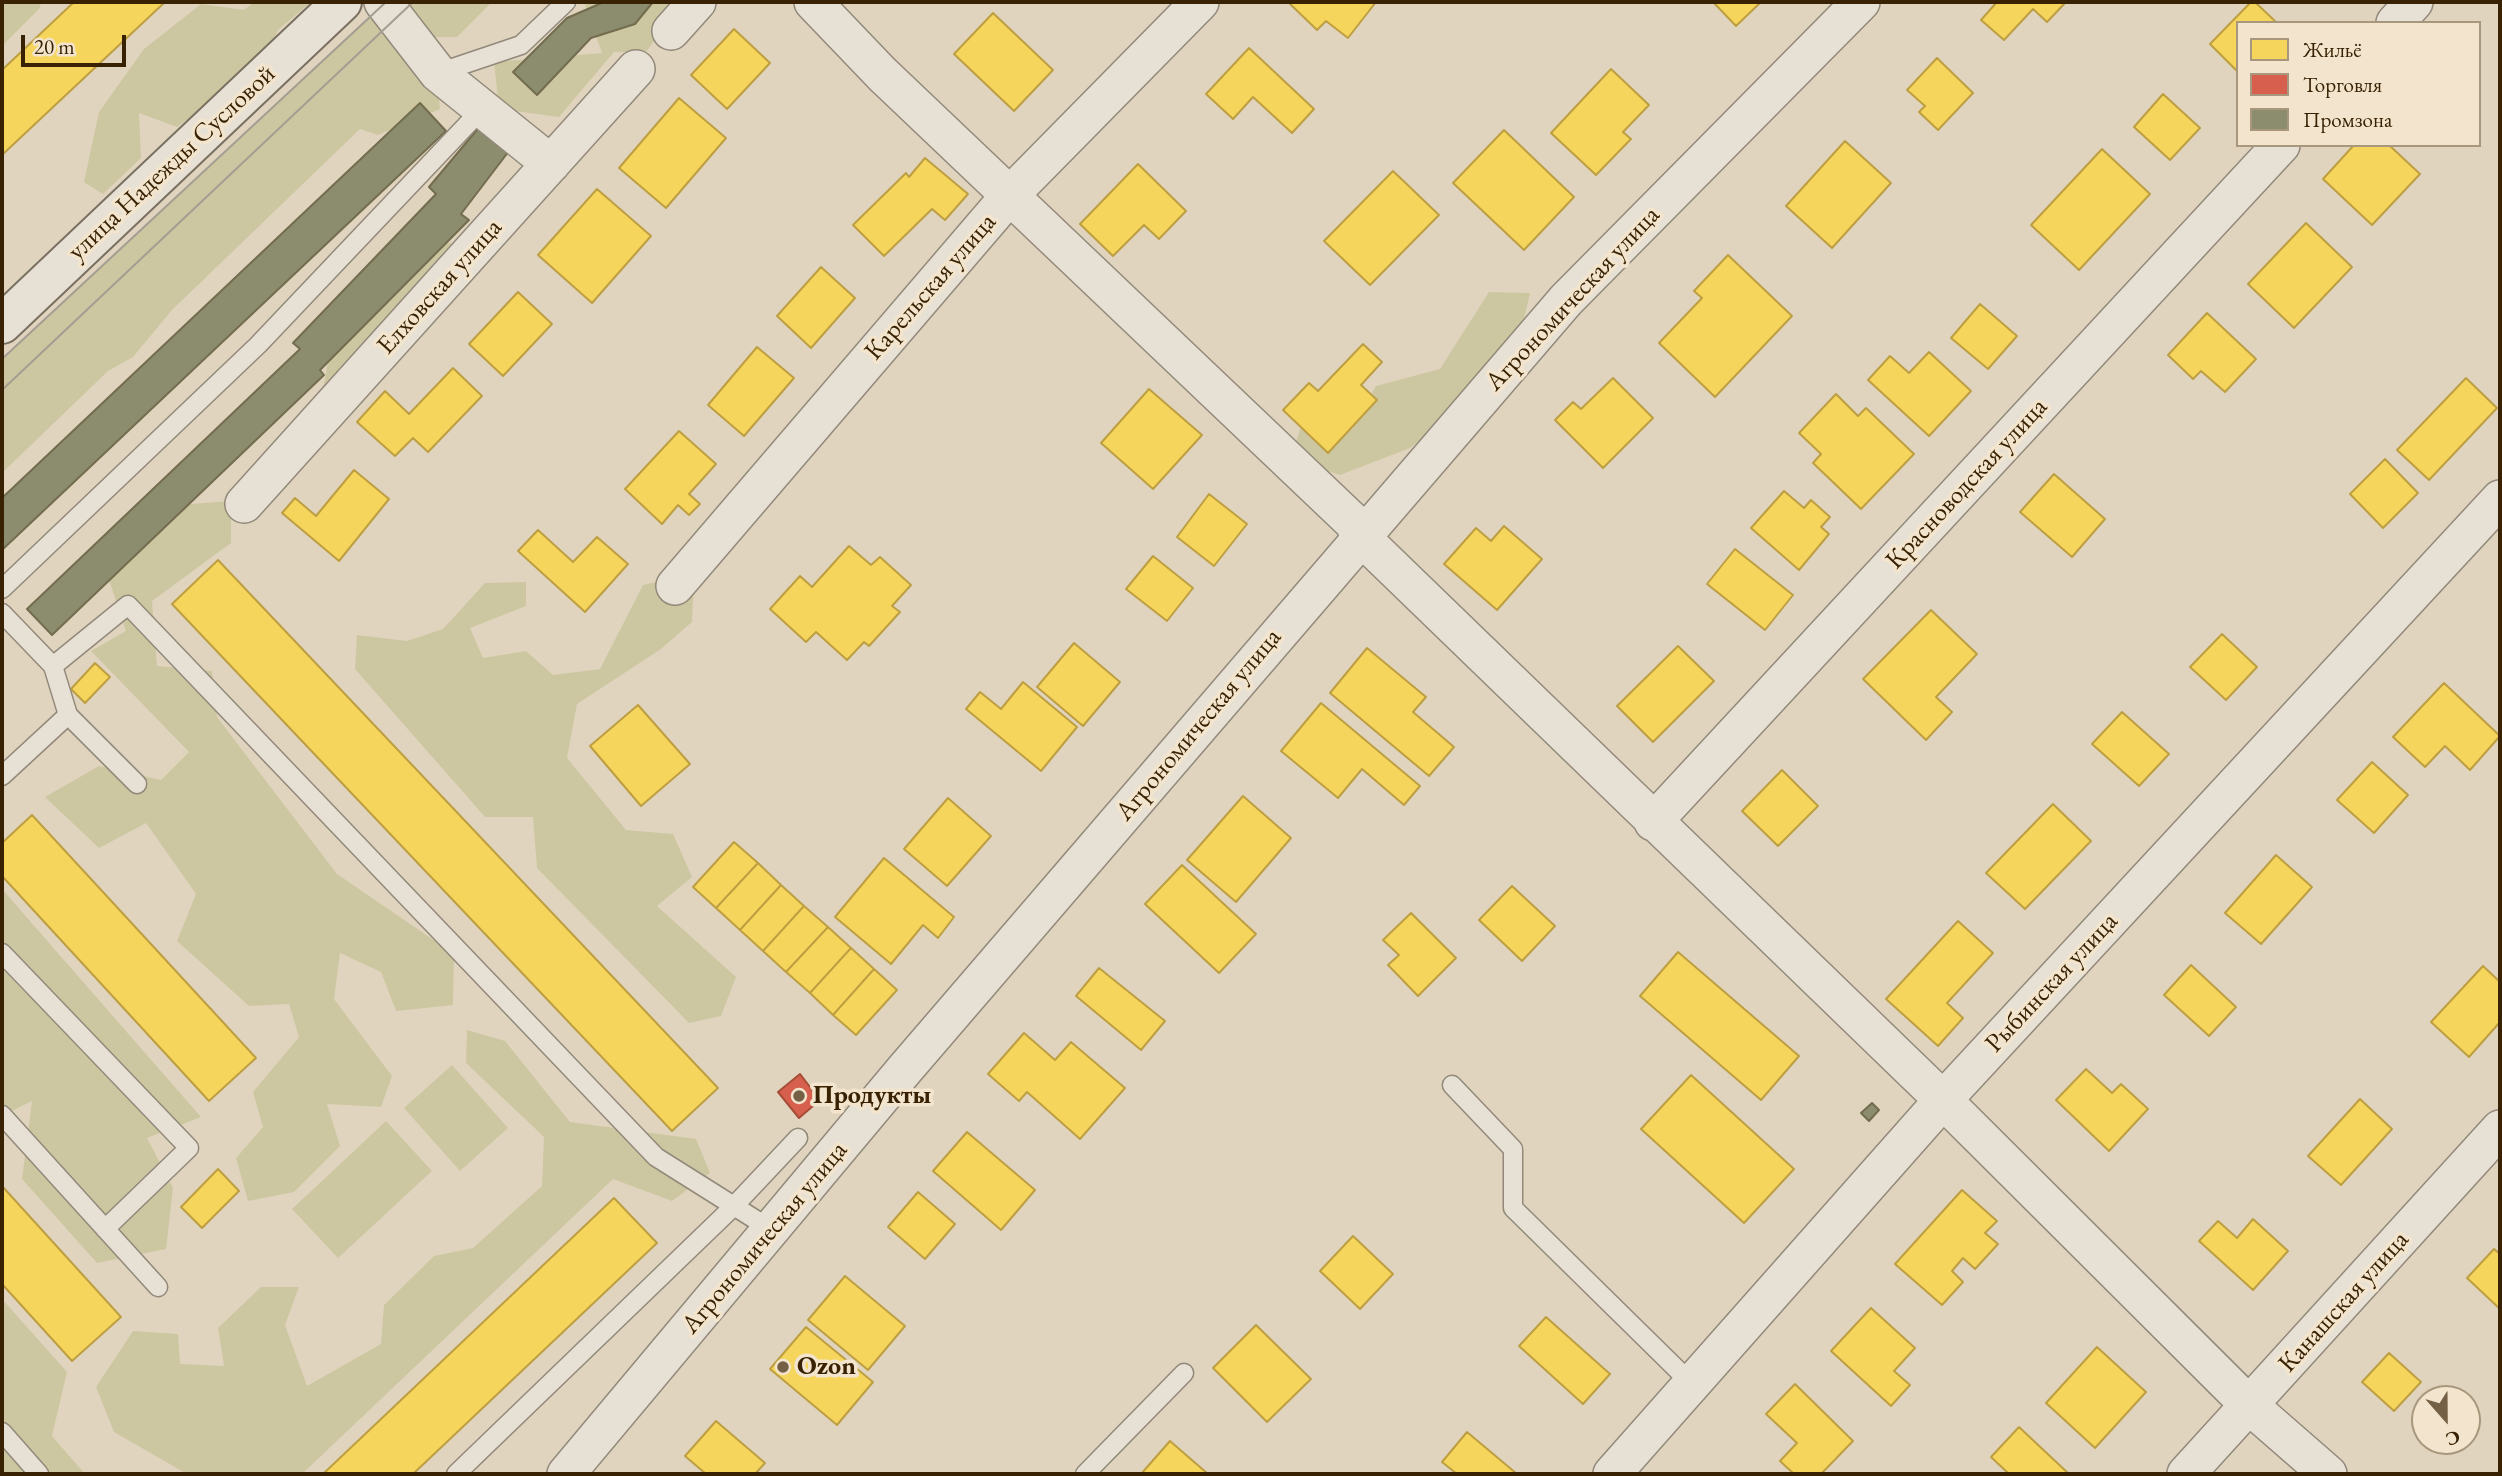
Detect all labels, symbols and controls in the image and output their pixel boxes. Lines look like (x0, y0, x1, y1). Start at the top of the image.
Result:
scale bar (24, 21, 130, 65)
legend (2236, 21, 2481, 147)
text: 20 m (34, 33, 75, 60)
text: Жильё (2303, 36, 2362, 63)
street label: улица Надежды Сусловой (62, 59, 282, 267)
text: Торговля (2303, 71, 2382, 98)
text: Промзона (2303, 106, 2392, 133)
street label: Агрономическая улица (1479, 200, 1667, 398)
street label: Карельская улица (859, 207, 1003, 367)
street label: Елховская улица (371, 213, 509, 361)
street label: Красноводская улица (1880, 392, 2054, 576)
street label: Агрономическая улица (1109, 623, 1289, 827)
street label: Рыбинская улица (1979, 907, 2125, 1059)
place label: Продукты (813, 1080, 931, 1112)
marker: Продукты (791, 1088, 807, 1104)
street label: Агрономическая улица (675, 1136, 855, 1340)
street label: Канашская улица (2272, 1225, 2416, 1379)
place label: Ozon (797, 1351, 856, 1383)
marker: Ozon (775, 1359, 791, 1375)
north arrow (2411, 1385, 2481, 1455)
text: С (2442, 1424, 2464, 1452)

